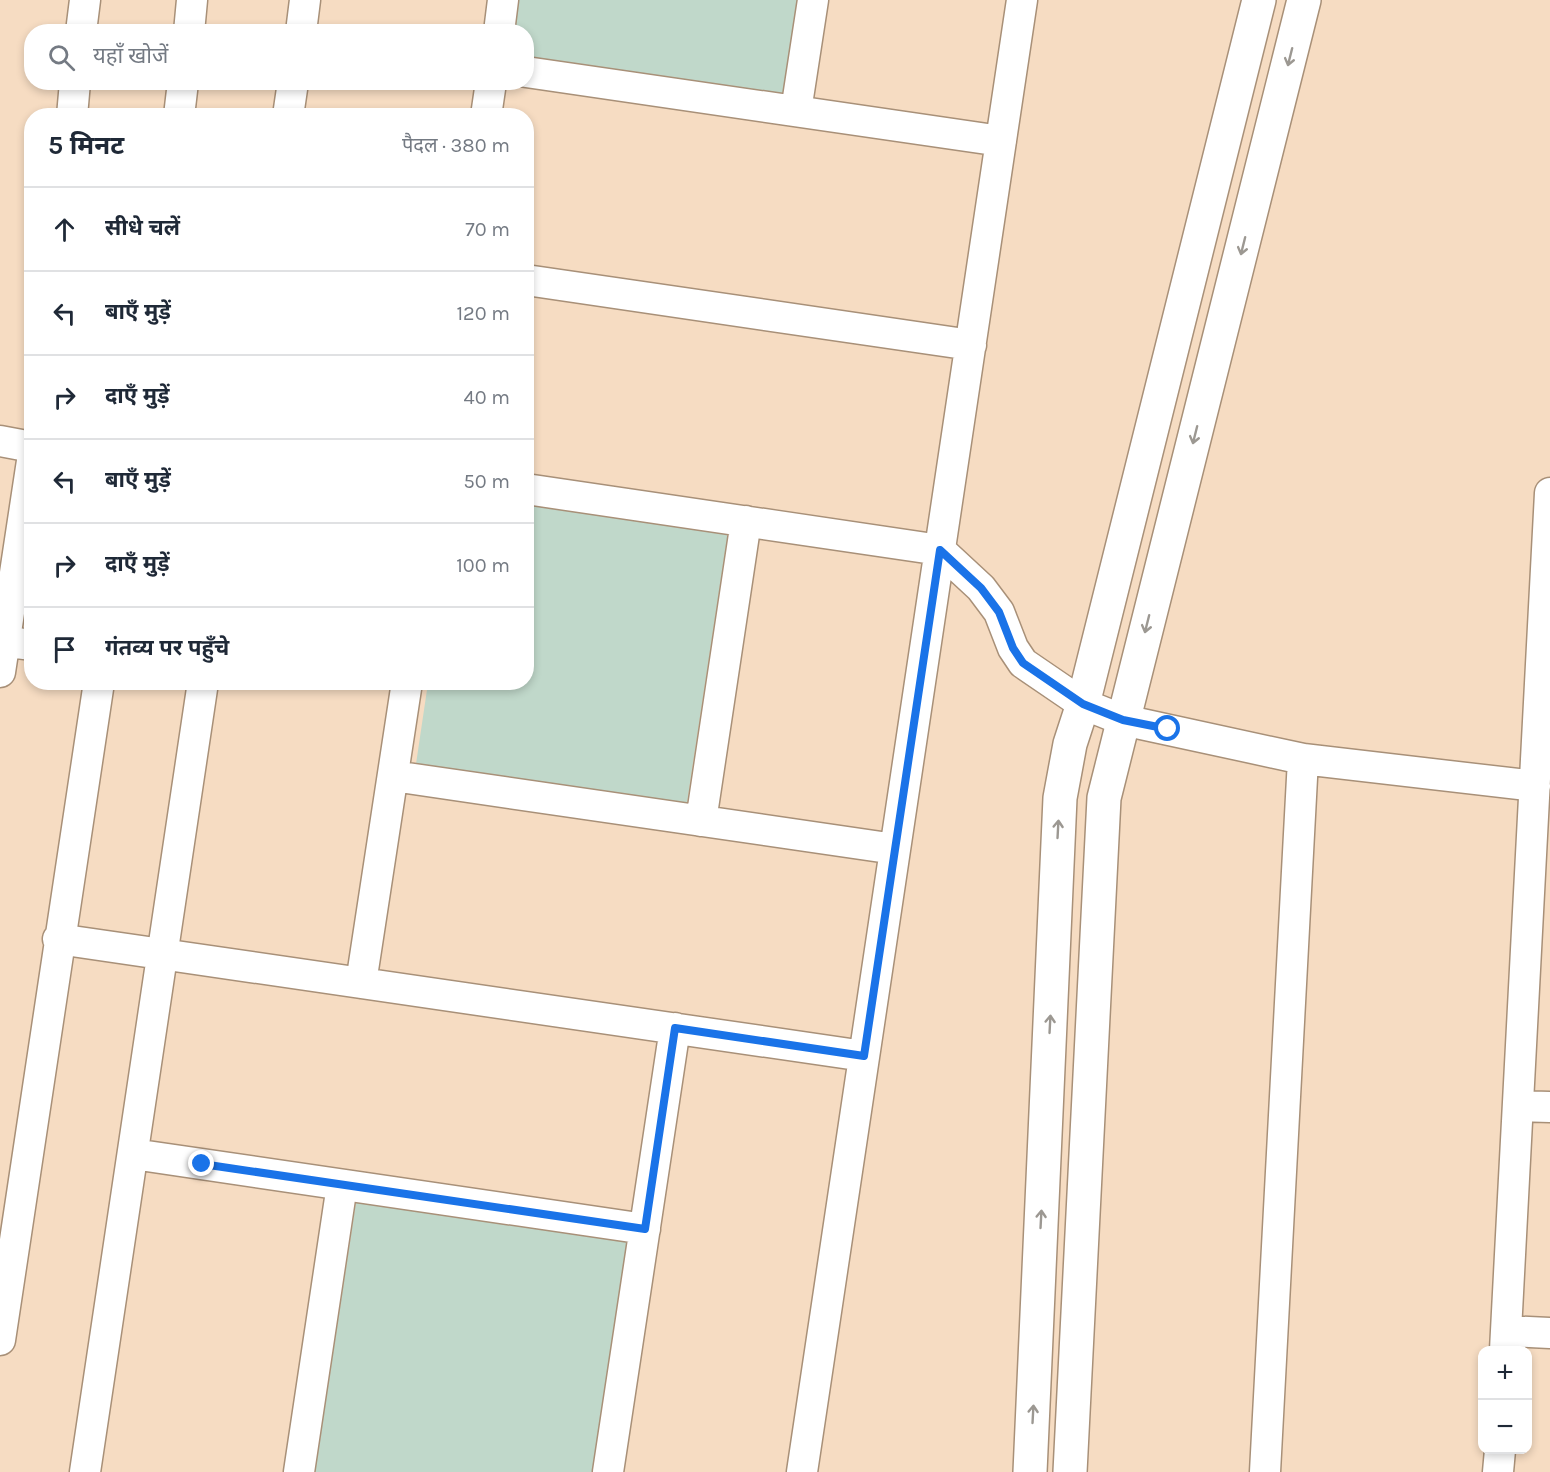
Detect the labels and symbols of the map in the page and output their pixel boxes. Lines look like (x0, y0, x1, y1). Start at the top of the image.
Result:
one-way arrow (1284, 47, 1296, 66)
one-way arrow (1236, 236, 1248, 255)
one-way arrow (1189, 425, 1200, 444)
one-way arrow (1141, 614, 1153, 633)
route start (1154, 715, 1180, 741)
one-way arrow (1053, 820, 1064, 840)
one-way arrow (1044, 1014, 1055, 1034)
route end (188, 1150, 214, 1176)
one-way arrow (1036, 1209, 1047, 1229)
one-way arrow (1027, 1404, 1038, 1424)

